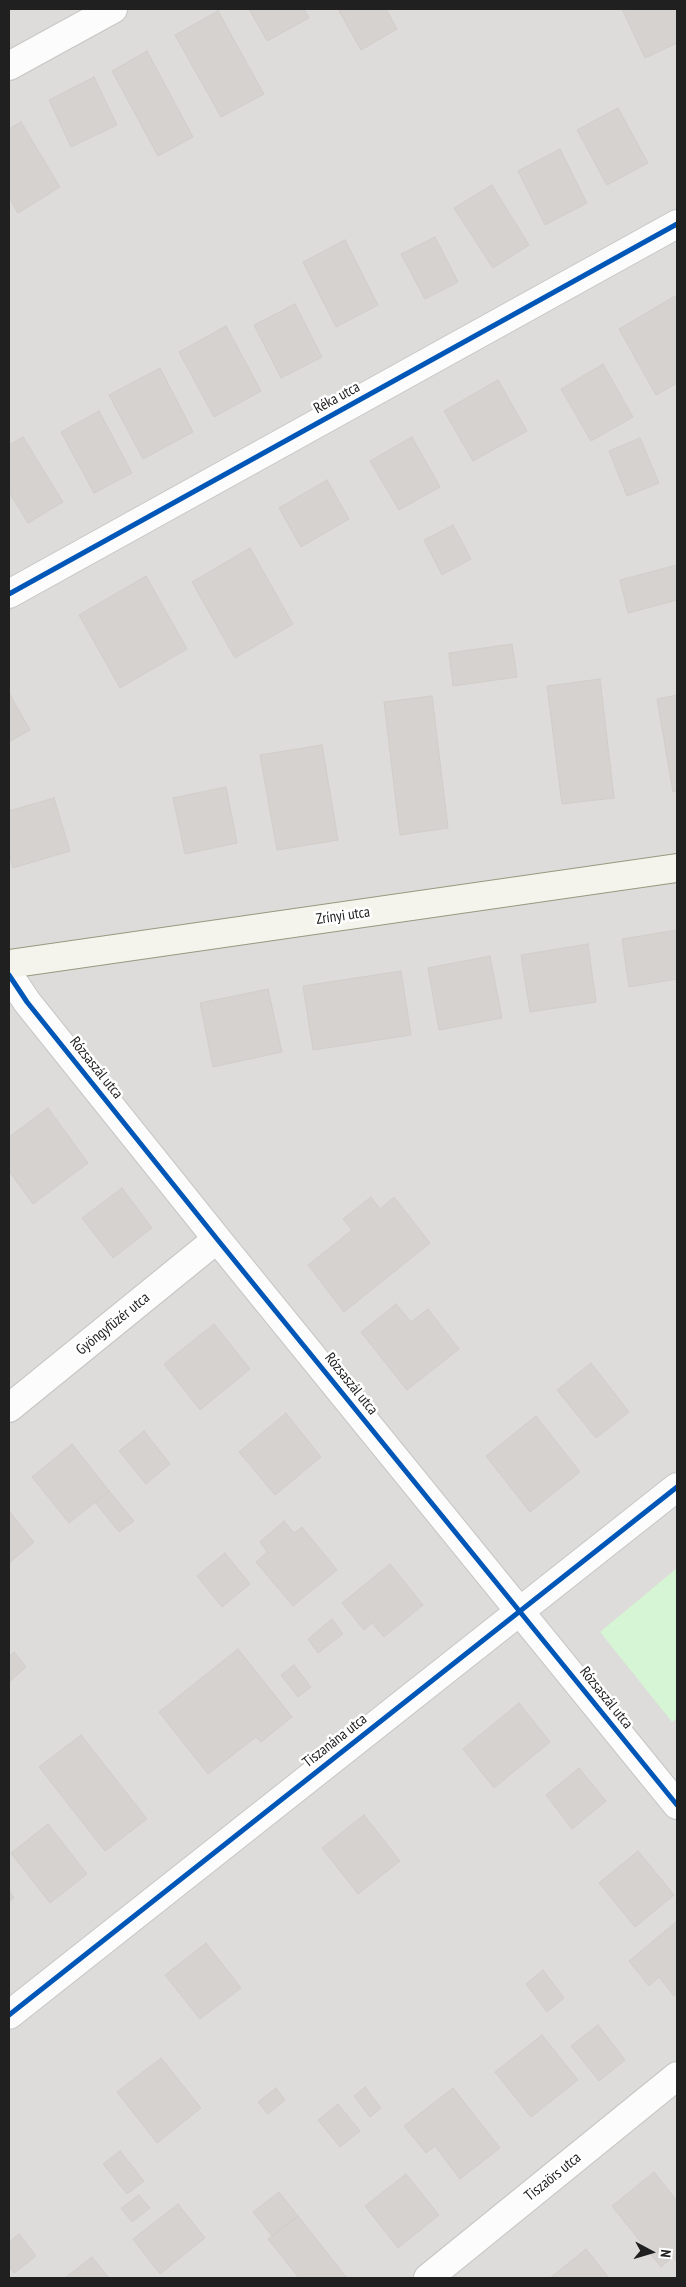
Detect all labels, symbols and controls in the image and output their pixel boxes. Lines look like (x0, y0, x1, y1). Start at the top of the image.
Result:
street label: Réka utca (311, 378, 363, 418)
street label: Zrínyi utca (315, 903, 371, 929)
street label: Rózsaszál utca (66, 1033, 126, 1103)
street label: Gyöngyfüzér utca (73, 1289, 153, 1359)
street label: Rózsaszál utca (321, 1349, 381, 1419)
street label: Rózsaszál utca (576, 1663, 636, 1733)
street label: Tiszanána utca (299, 1710, 371, 1772)
street label: Tiszaörs utca (521, 2149, 585, 2205)
north arrow (626, 2227, 676, 2277)
text: N (657, 2249, 675, 2258)

